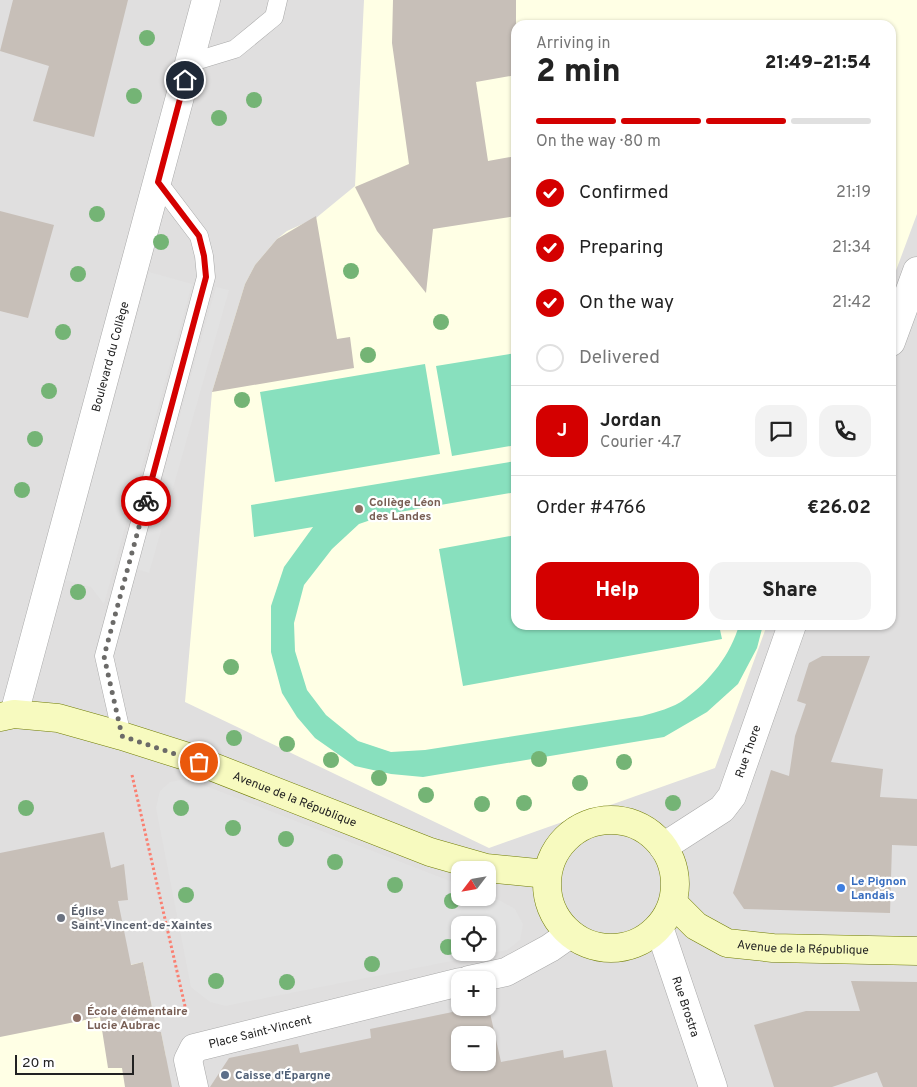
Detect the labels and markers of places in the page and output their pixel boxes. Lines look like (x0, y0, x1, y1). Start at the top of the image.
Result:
pin (164, 59, 206, 101)
place label: Collège Léon des Landes (369, 495, 441, 525)
marker: Collège Léon des Landes (353, 503, 365, 515)
pin (178, 741, 220, 783)
place label: Le Pignon Landais (851, 874, 906, 904)
marker: Le Pignon Landais (835, 882, 847, 894)
place label: Église Saint-Vincent-de-Xaintes (71, 904, 213, 934)
marker: Église Saint-Vincent-de-Xaintes (55, 912, 67, 924)
place label: École élémentaire Lucie Aubrac (87, 1004, 188, 1034)
marker: École élémentaire Lucie Aubrac (71, 1012, 83, 1024)
place label: Caisse d'Épargne (235, 1068, 331, 1084)
marker: Caisse d'Épargne (219, 1069, 231, 1081)

